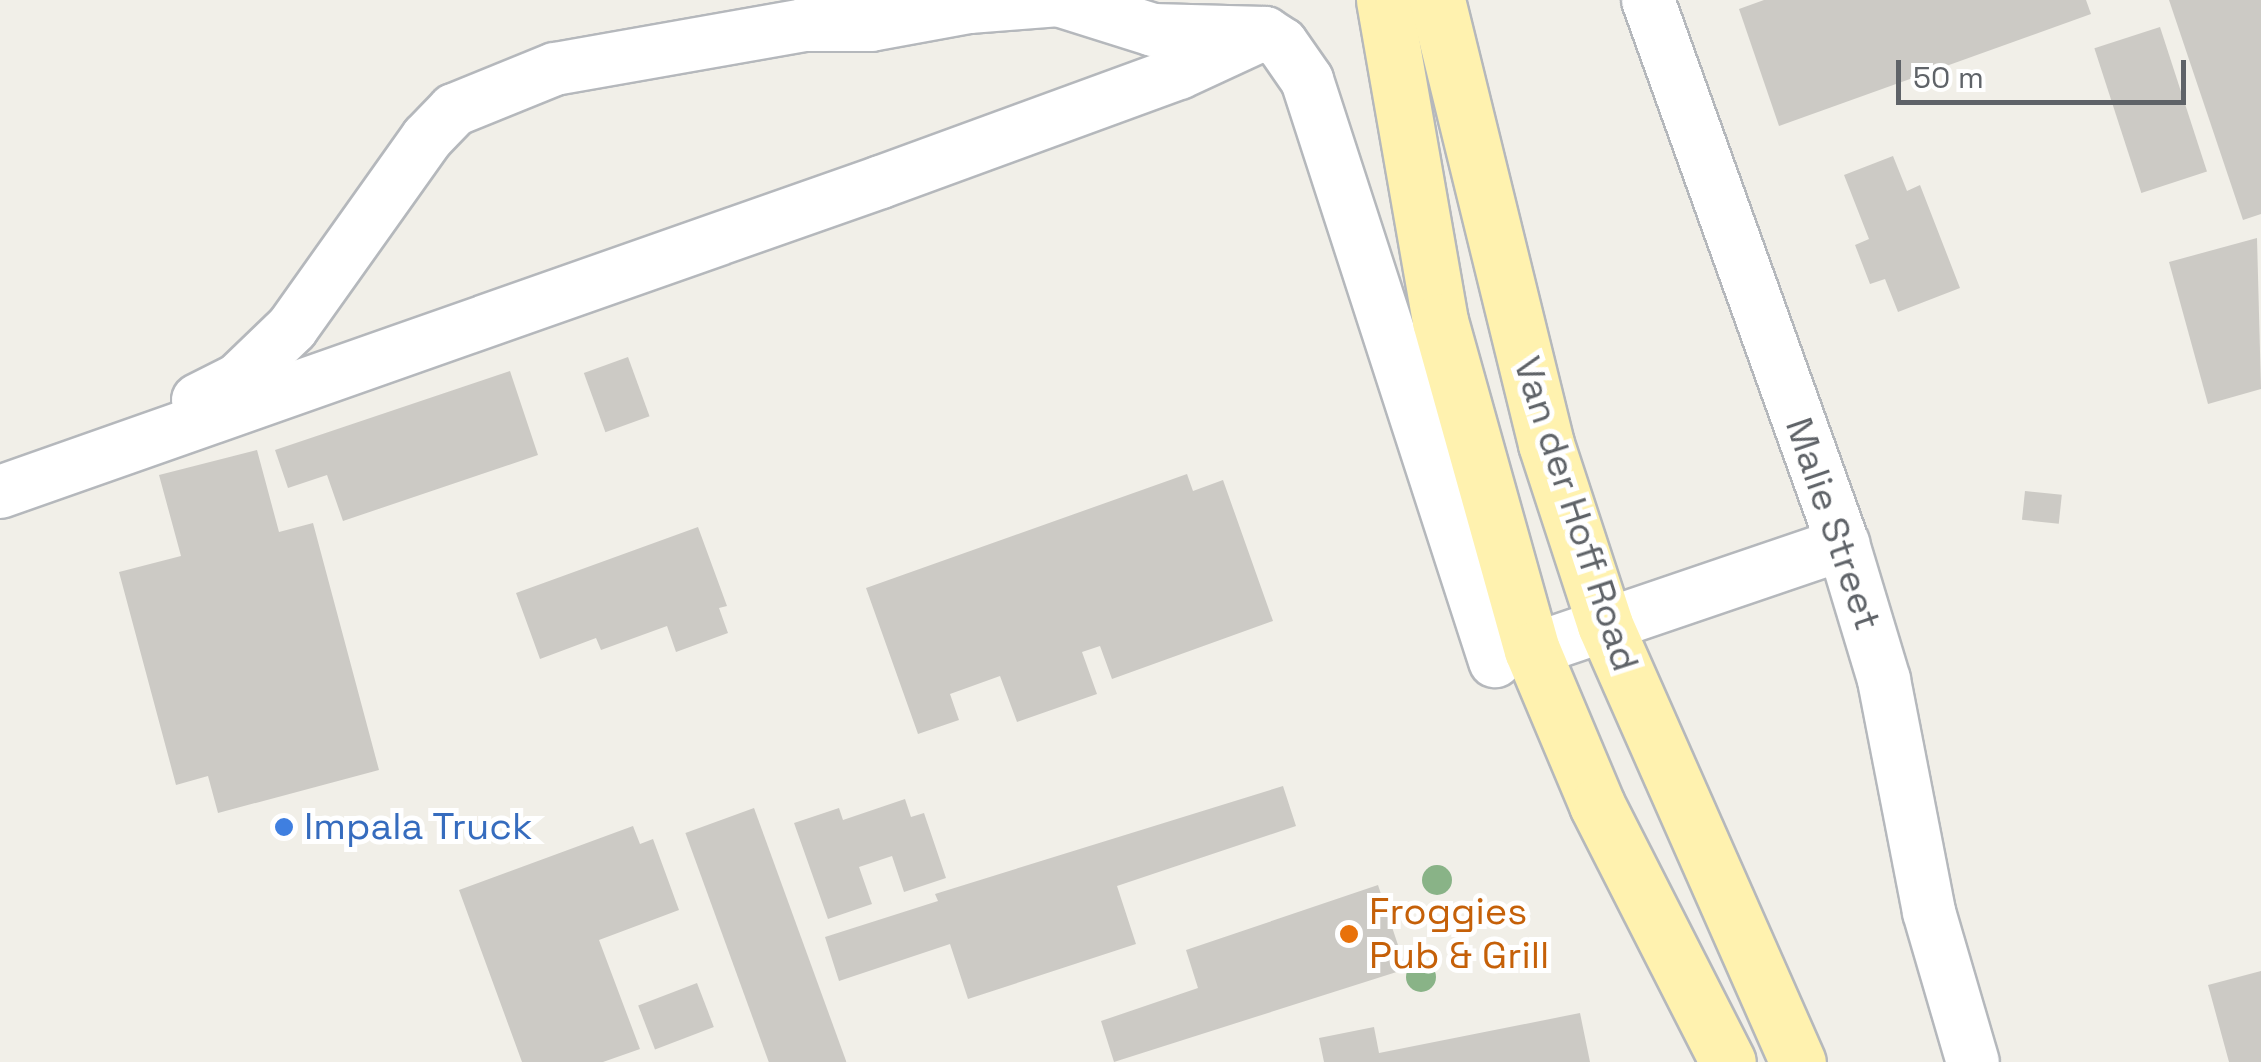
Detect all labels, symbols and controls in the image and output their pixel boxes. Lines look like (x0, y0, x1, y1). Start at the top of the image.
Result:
scale bar (1901, 40, 2191, 102)
text: 50 m (1913, 58, 1984, 97)
street label: Van der Hoff Road (1504, 351, 1648, 677)
street label: Malie Street (1775, 412, 1891, 636)
place label: Impala Truck (304, 804, 533, 850)
marker: Impala Truck (273, 816, 295, 838)
place label: Froggies Pub & Grill (1369, 889, 1549, 978)
marker: Froggies Pub & Grill (1338, 923, 1360, 945)

